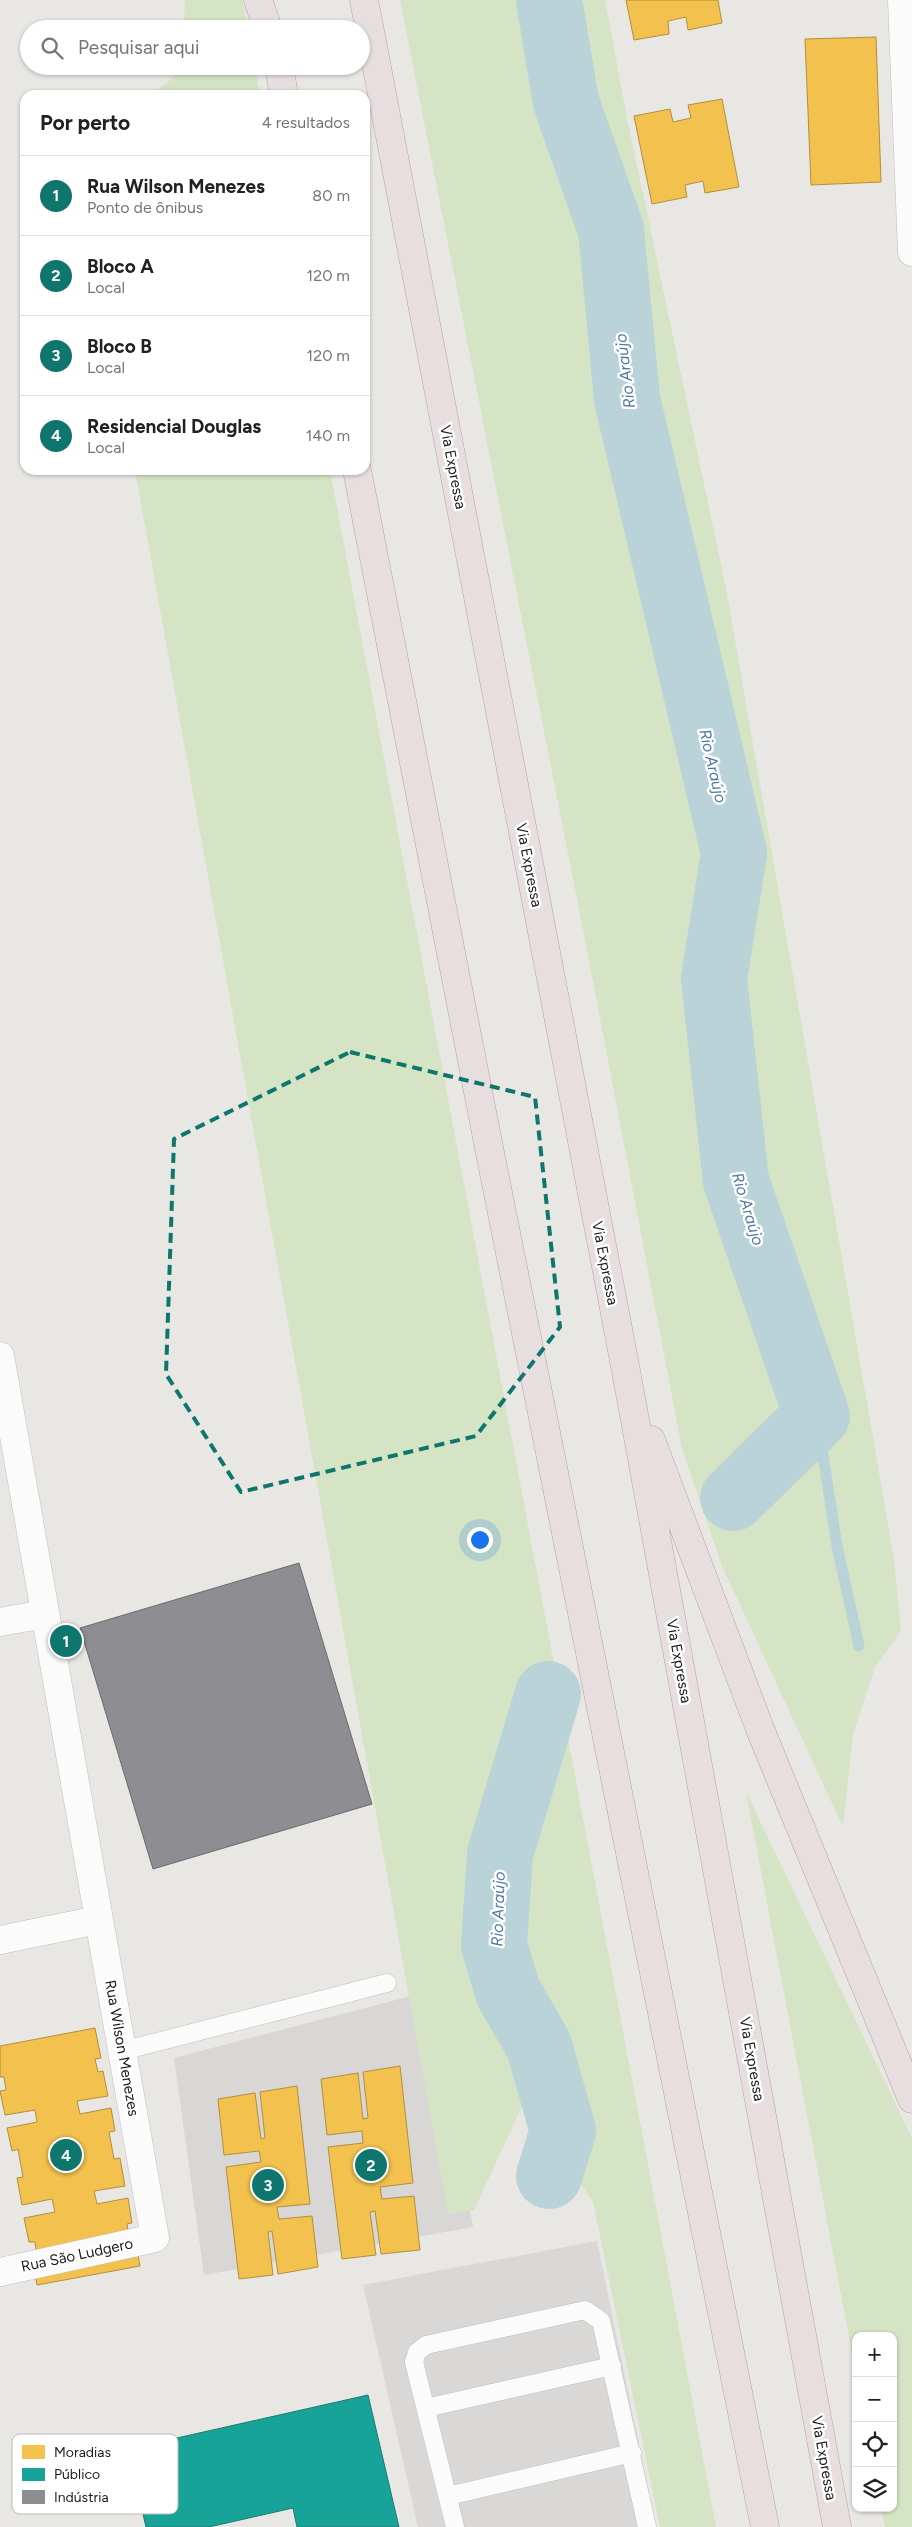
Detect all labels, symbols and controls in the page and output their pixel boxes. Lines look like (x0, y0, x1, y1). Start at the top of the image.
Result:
search box (20, 20, 370, 75)
icon: search (38, 34, 66, 62)
text: Pesquisar aqui (78, 36, 199, 59)
text: Por perto (40, 110, 130, 135)
text: 4 resultados (262, 113, 350, 132)
text: Rua Wilson Menezes (87, 175, 265, 198)
text: 1 (53, 186, 59, 205)
text: 80 m (312, 186, 350, 205)
text: Ponto de ônibus (87, 198, 203, 217)
text: Bloco A (87, 255, 154, 278)
text: 2 (51, 266, 61, 285)
text: 120 m (307, 266, 350, 285)
text: Local (87, 278, 125, 297)
water label: Rio Araújo (611, 333, 639, 409)
text: Bloco B (87, 335, 152, 358)
text: 3 (52, 346, 60, 365)
text: 120 m (307, 346, 350, 365)
text: Local (87, 358, 125, 377)
text: Residencial Douglas (87, 415, 261, 438)
street label: Via Expressa (436, 424, 470, 510)
text: 4 (51, 426, 61, 445)
text: 140 m (306, 426, 350, 445)
text: Local (87, 438, 125, 457)
water label: Rio Araújo (695, 727, 731, 805)
street label: Via Expressa (512, 822, 546, 908)
water label: Rio Araújo (728, 1170, 768, 1248)
street label: Via Expressa (588, 1220, 622, 1306)
your location (467, 1527, 493, 1553)
street label: Via Expressa (663, 1618, 695, 1704)
pin: 1 (50, 1622, 82, 1660)
water label: Rio Araújo (487, 1871, 509, 1947)
street label: Rua Wilson Menezes (101, 1978, 143, 2118)
street label: Via Expressa (736, 2016, 768, 2102)
pin: 4 (50, 2136, 82, 2174)
pin: 2 (355, 2146, 387, 2184)
pin: 3 (252, 2166, 284, 2204)
street label: Rua São Ludgero (19, 2234, 135, 2276)
map controls (852, 2332, 897, 2512)
button: + (852, 2332, 897, 2377)
button: − (852, 2377, 897, 2422)
street label: Via Expressa (808, 2415, 840, 2501)
button: locate (852, 2422, 897, 2467)
legend (12, 2434, 178, 2514)
text: Moradias (54, 2444, 111, 2461)
text: Público (54, 2466, 100, 2483)
button: layers (852, 2467, 897, 2512)
text: Indústria (54, 2489, 109, 2506)

